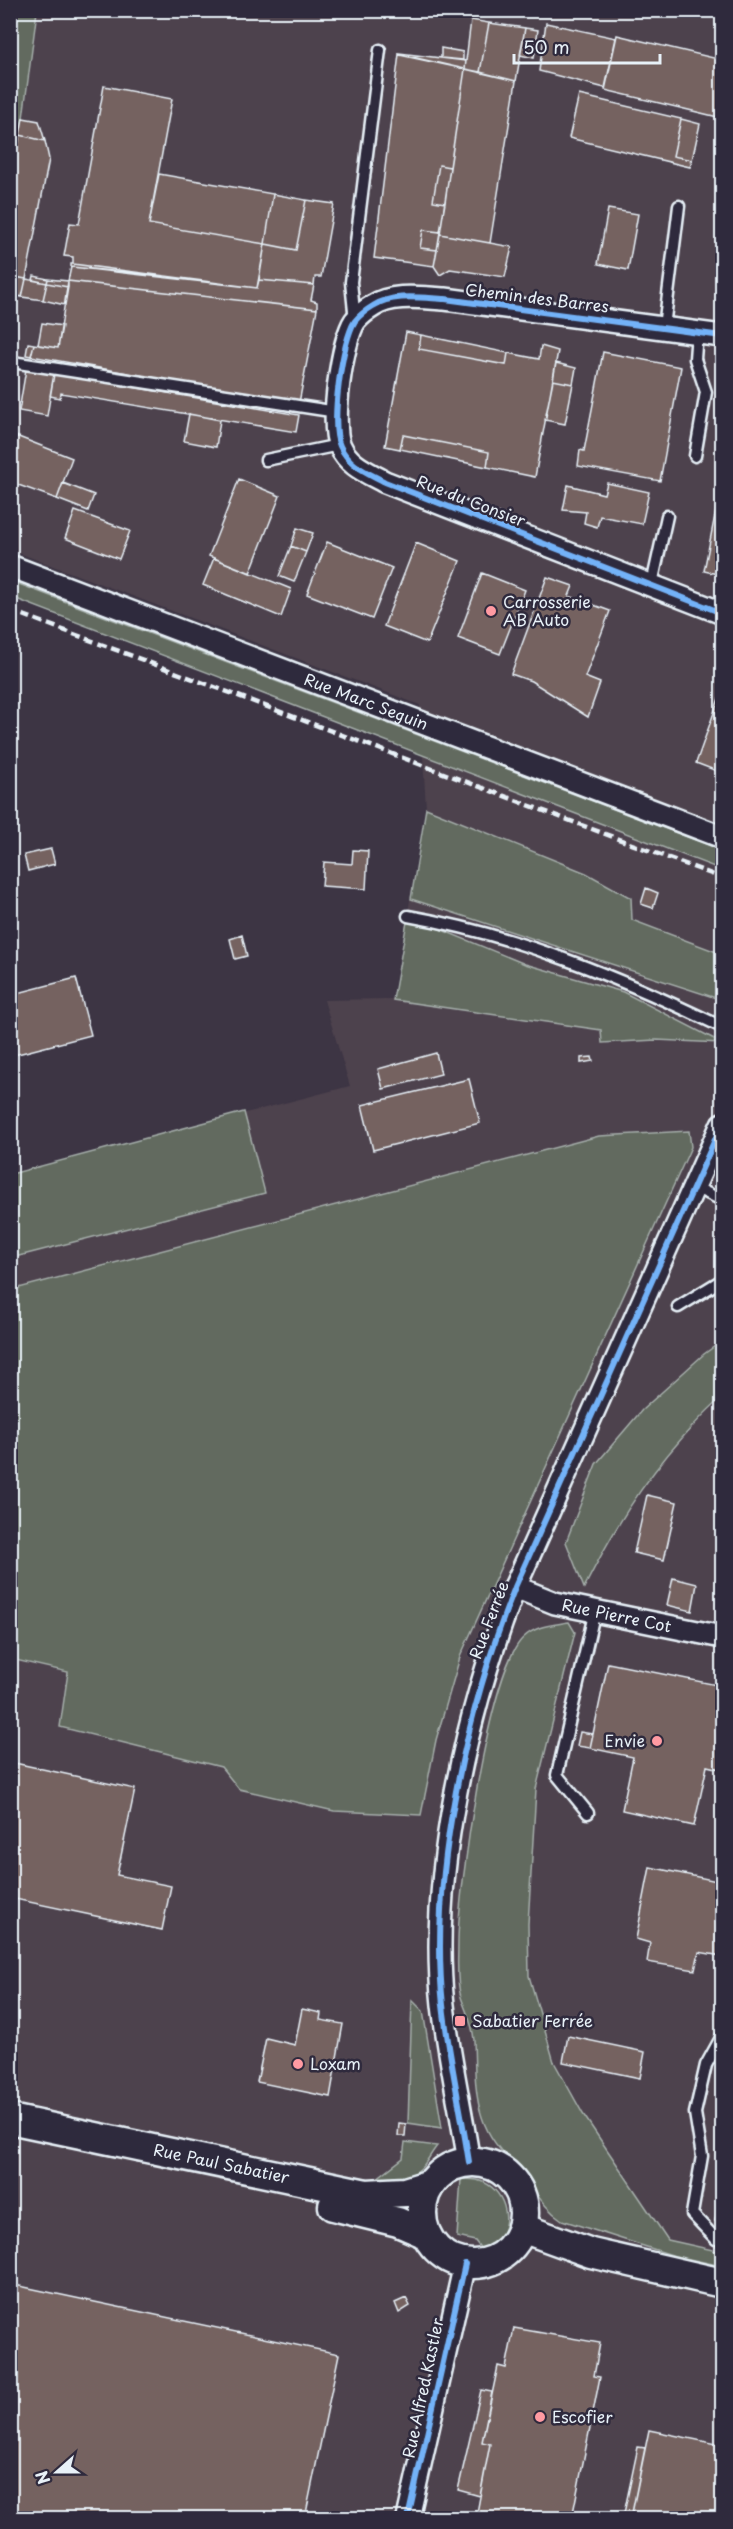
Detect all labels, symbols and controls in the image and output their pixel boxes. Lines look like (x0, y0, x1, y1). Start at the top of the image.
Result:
scale bar (514, 27, 660, 65)
text: 50 m (523, 33, 570, 60)
street label: Chemin des Barres (464, 276, 610, 318)
street label: Rue du Consier (414, 468, 530, 532)
place label: Carrosserie AB Auto (503, 589, 591, 631)
marker: Carrosserie AB Auto (484, 604, 498, 618)
street label: Rue Marc Seguin (301, 666, 432, 735)
street label: Rue Ferrée (462, 1577, 514, 1662)
street label: Rue Pierre Cot (560, 1592, 674, 1638)
place label: Envie (604, 1728, 645, 1752)
marker: Envie (650, 1734, 664, 1748)
place label: Sabatier Ferrée (472, 2008, 593, 2032)
marker: Sabatier Ferrée (453, 2014, 467, 2028)
place label: Loxam (310, 2051, 361, 2075)
marker: Loxam (291, 2057, 305, 2071)
street label: Rue Paul Sabatier (151, 2137, 292, 2189)
street label: Rue Alfred Kastler (395, 2315, 449, 2460)
place label: Escofier (552, 2404, 613, 2428)
marker: Escofier (533, 2410, 547, 2424)
north arrow (27, 2442, 87, 2502)
text: N (29, 2468, 56, 2488)

